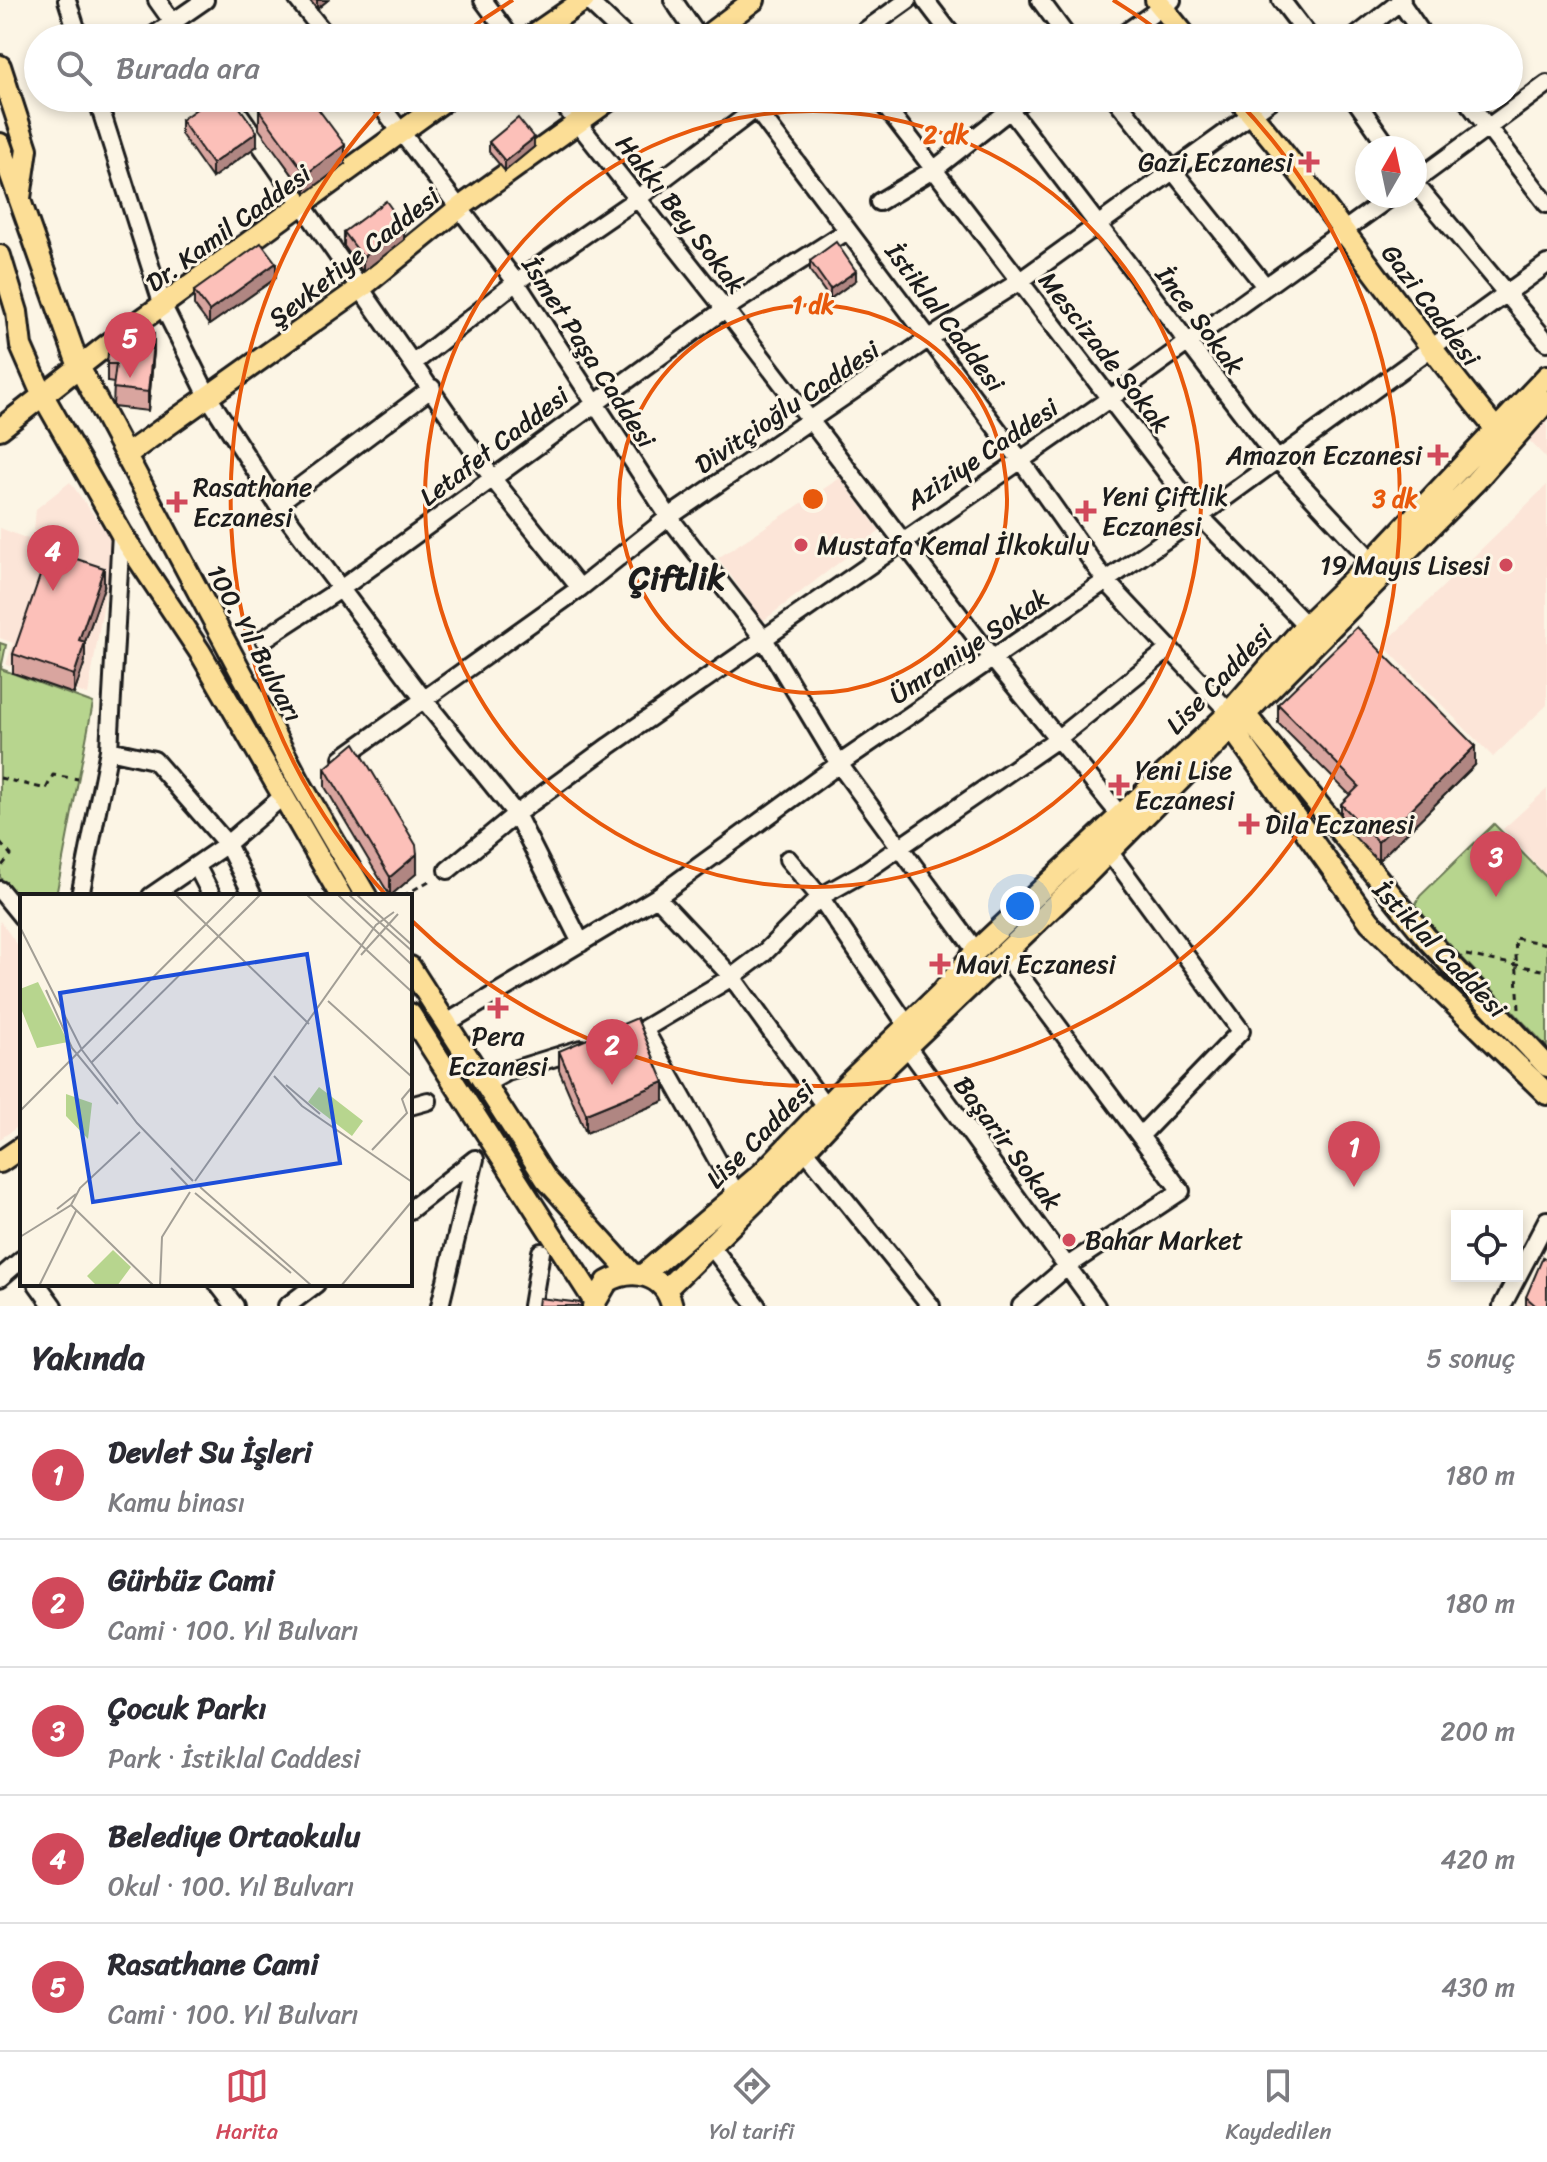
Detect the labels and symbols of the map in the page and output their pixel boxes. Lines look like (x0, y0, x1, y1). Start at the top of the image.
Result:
text: 2 dk (922, 114, 969, 156)
street label: Hakkı Bey Sokak (603, 124, 759, 304)
north arrow (1355, 136, 1427, 208)
place label: Gazi Eczanesi (1138, 139, 1294, 185)
street label: Dr. Kamil Caddesi (135, 151, 322, 304)
marker: Gazi Eczanesi (1300, 153, 1318, 171)
street label: Şevketiye Caddesi (258, 174, 451, 339)
street label: İstiklal Caddesi (872, 231, 1018, 403)
street label: Gazi Caddesi (1369, 233, 1493, 377)
street label: İsmet Paşa Caddesi (509, 246, 669, 458)
street label: İnce Sokak (1143, 254, 1257, 385)
street label: Mescizade Sokak (1027, 261, 1183, 443)
text: 1 dk (792, 284, 834, 326)
pin: 5 (104, 312, 156, 378)
street label: Divitçioğlu Caddesi (685, 327, 890, 486)
street label: Letafet Caddesi (409, 373, 580, 518)
street label: Aziziye Caddesi (895, 385, 1069, 523)
place label: Amazon Eczanesi (1225, 432, 1423, 478)
marker: Amazon Eczanesi (1429, 446, 1447, 464)
place label: Rasathane Eczanesi (193, 464, 312, 540)
place label: Yeni Çiftlik Eczanesi (1102, 473, 1229, 549)
text: 3 dk (1372, 478, 1418, 520)
centre of rings (799, 485, 827, 513)
marker: Rasathane Eczanesi (168, 493, 186, 511)
marker: Yeni Çiftlik Eczanesi (1077, 502, 1095, 520)
place label: Mustafa Kemal İlkokulu (817, 522, 1090, 568)
pin: 4 (27, 525, 79, 591)
marker: Mustafa Kemal İlkokulu (792, 536, 810, 554)
place label: 19 Mayıs Lisesi (1320, 542, 1491, 588)
district label: Çiftlik (628, 548, 726, 608)
street label: 100. Yıl Bulvarı (194, 556, 316, 730)
marker: 19 Mayıs Lisesi (1497, 556, 1515, 574)
street label: Ümraniye Sokak (879, 575, 1059, 717)
street label: Lise Caddesi (1154, 612, 1285, 745)
place label: Yeni Lise Eczanesi (1135, 747, 1235, 823)
marker: Yeni Lise Eczanesi (1110, 776, 1128, 794)
place label: Dila Eczanesi (1265, 801, 1415, 847)
marker: Dila Eczanesi (1240, 815, 1258, 833)
pin: 3 (1470, 831, 1522, 897)
street label: İstiklal Caddesi (1361, 868, 1519, 1030)
your location (1000, 886, 1040, 926)
inset map (20, 894, 412, 1286)
place label: Mavi Eczanesi (956, 941, 1116, 987)
marker: Mavi Eczanesi (931, 955, 949, 973)
marker: Pera Eczanesi (489, 999, 507, 1017)
place label: Pera Eczanesi (448, 1013, 549, 1089)
pin: 2 (586, 1019, 638, 1085)
street label: Başarir Sokak (942, 1065, 1075, 1221)
street label: Lise Caddesi (694, 1067, 827, 1200)
pin: 1 (1328, 1121, 1380, 1187)
place label: Bahar Market (1085, 1217, 1243, 1263)
marker: Bahar Market (1060, 1231, 1078, 1249)

